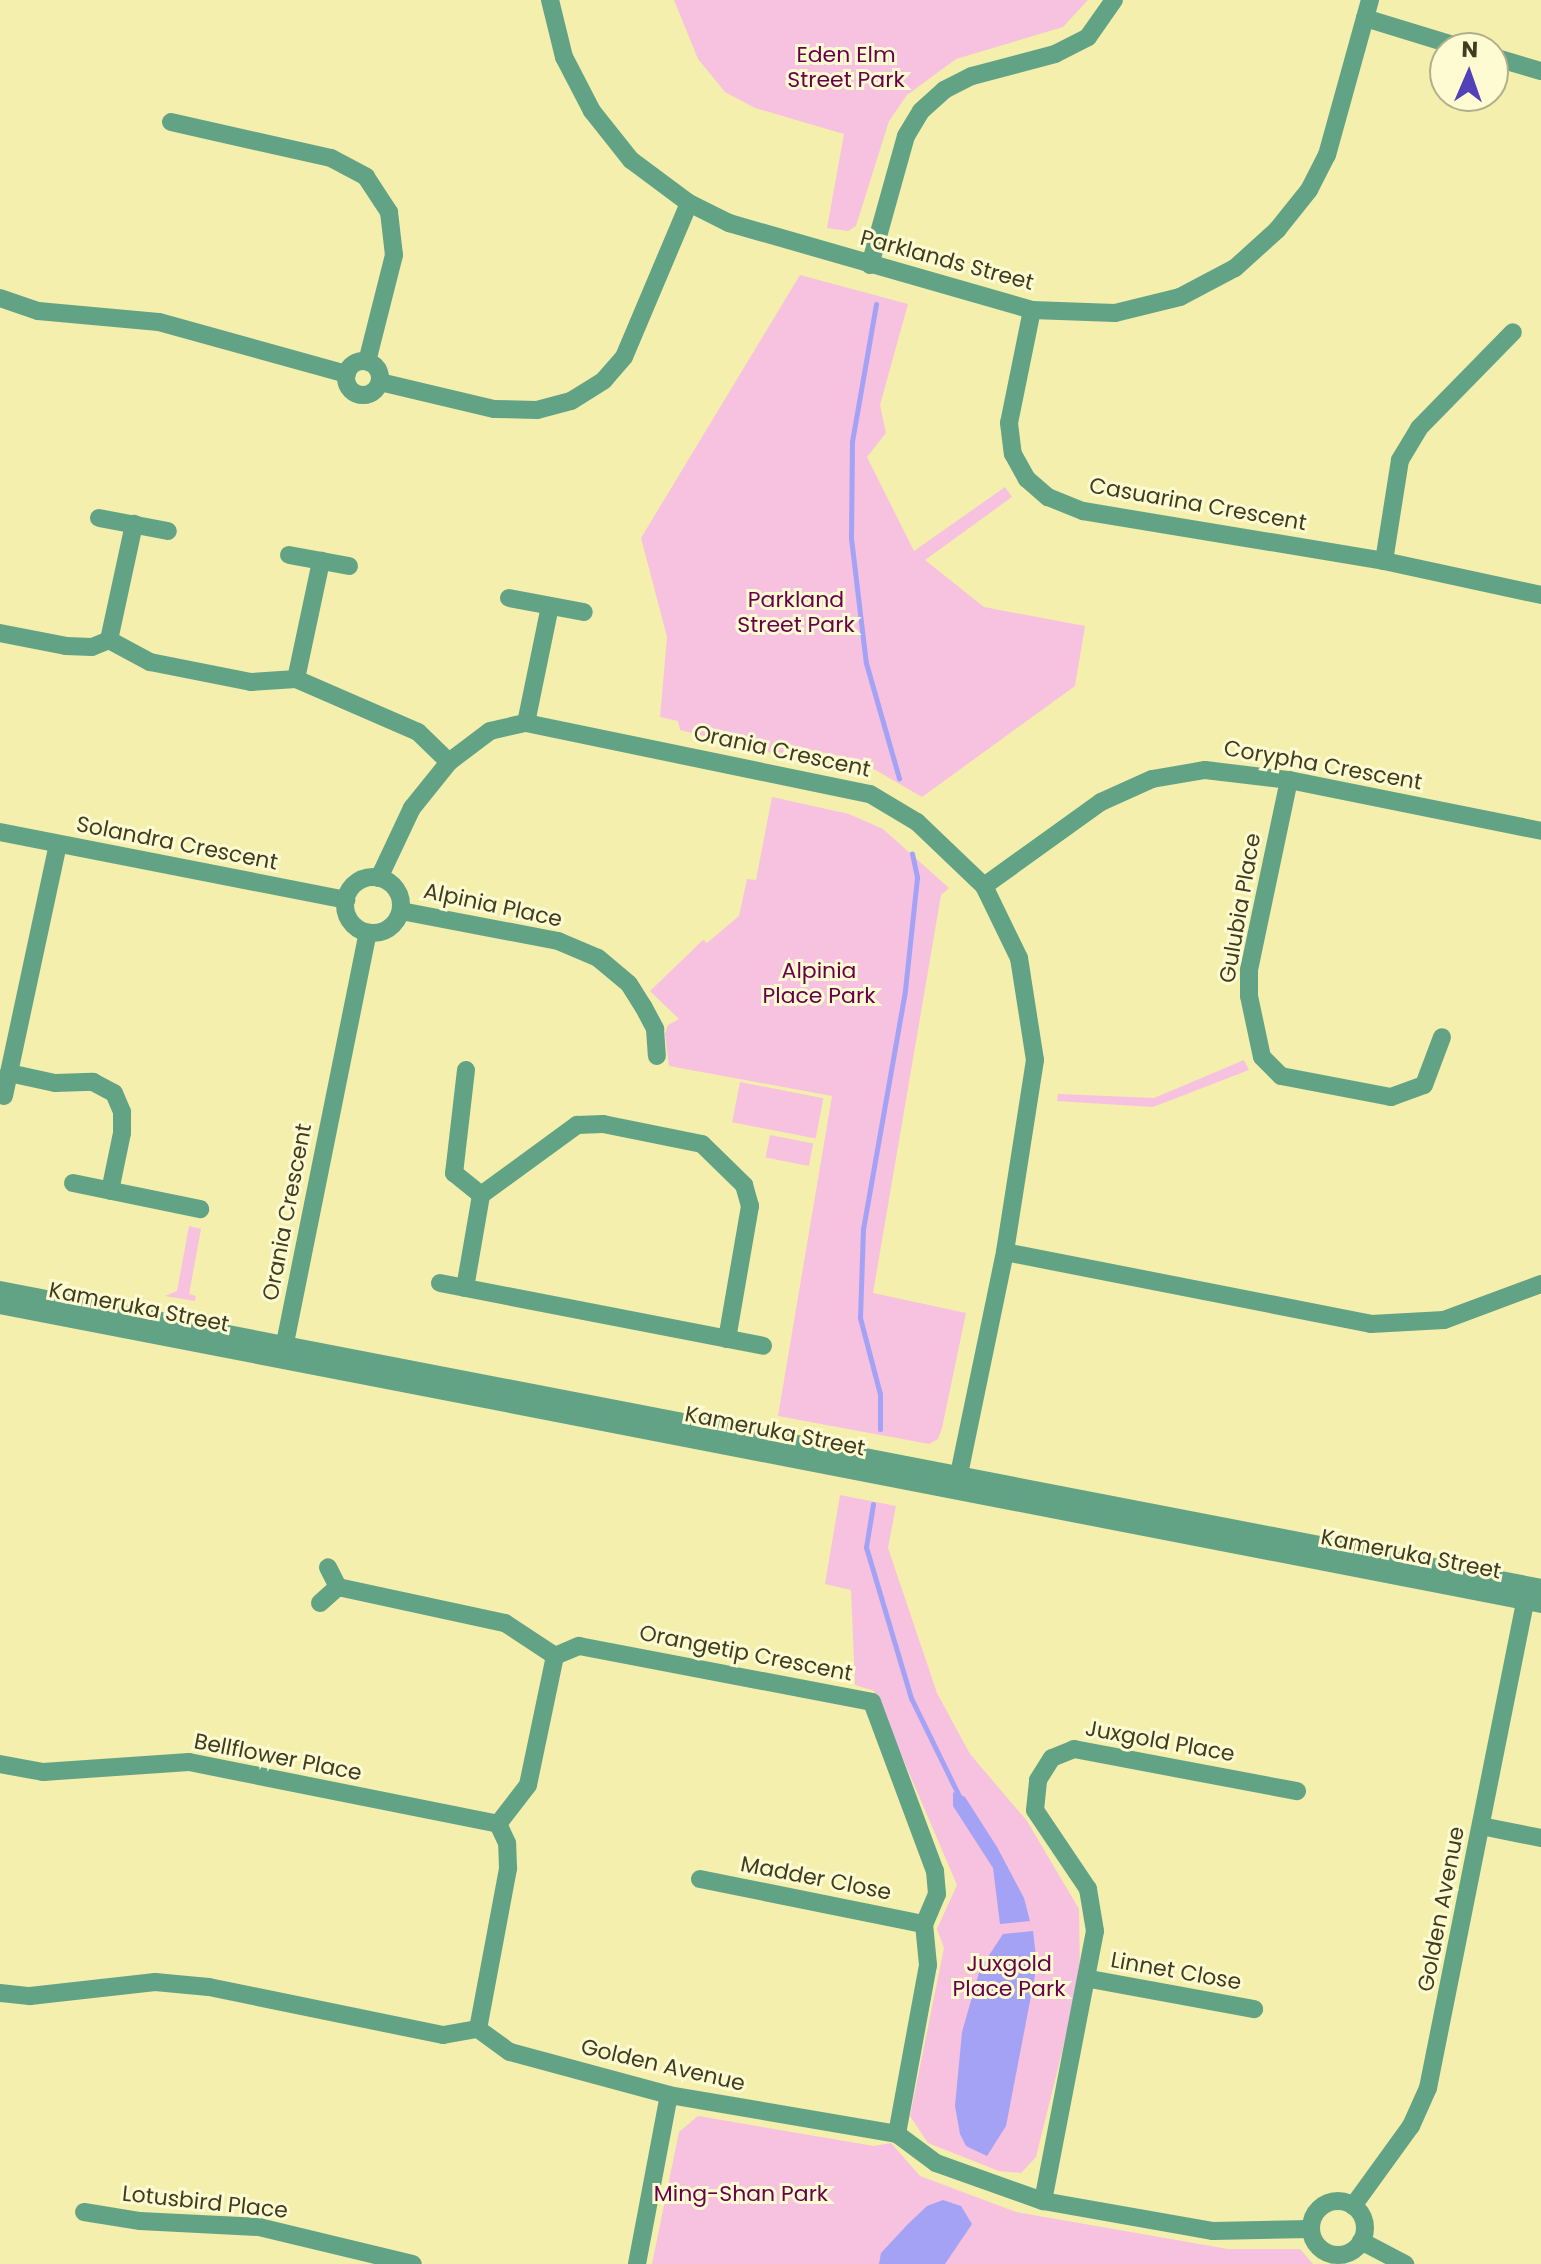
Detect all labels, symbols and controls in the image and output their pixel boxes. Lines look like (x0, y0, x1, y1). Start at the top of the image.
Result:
north arrow (1429, 32, 1509, 112)
text: N (1461, 34, 1479, 65)
park label: Eden Elm Street Park (787, 41, 905, 92)
street label: Parklands Street (858, 224, 1036, 296)
street label: Casuarina Crescent (1087, 472, 1309, 536)
park label: Parkland Street Park (737, 586, 855, 638)
street label: Orania Crescent (691, 719, 873, 783)
street label: Corypha Crescent (1222, 735, 1424, 795)
street label: Solandra Crescent (74, 811, 280, 875)
street label: Gulubia Place (1214, 831, 1266, 985)
street label: Alpinia Place (421, 877, 565, 933)
park label: Alpinia Place Park (762, 957, 876, 1008)
street label: Orania Crescent (257, 1121, 317, 1303)
street label: Kameruka Street (47, 1277, 231, 1337)
street label: Kameruka Street (683, 1401, 867, 1461)
street label: Kameruka Street (1319, 1524, 1503, 1584)
street label: Orangetip Crescent (637, 1619, 855, 1687)
street label: Juxgold Place (1083, 1715, 1237, 1767)
street label: Bellflower Place (192, 1728, 364, 1786)
street label: Golden Avenue (1412, 1824, 1470, 1994)
street label: Madder Close (738, 1850, 894, 1906)
street label: Linnet Close (1109, 1947, 1243, 1995)
park label: Juxgold Place Park (952, 1950, 1066, 2002)
street label: Golden Avenue (578, 2033, 748, 2097)
street label: Lotusbird Place (121, 2180, 289, 2224)
park label: Ming-Shan Park (654, 2181, 828, 2207)

